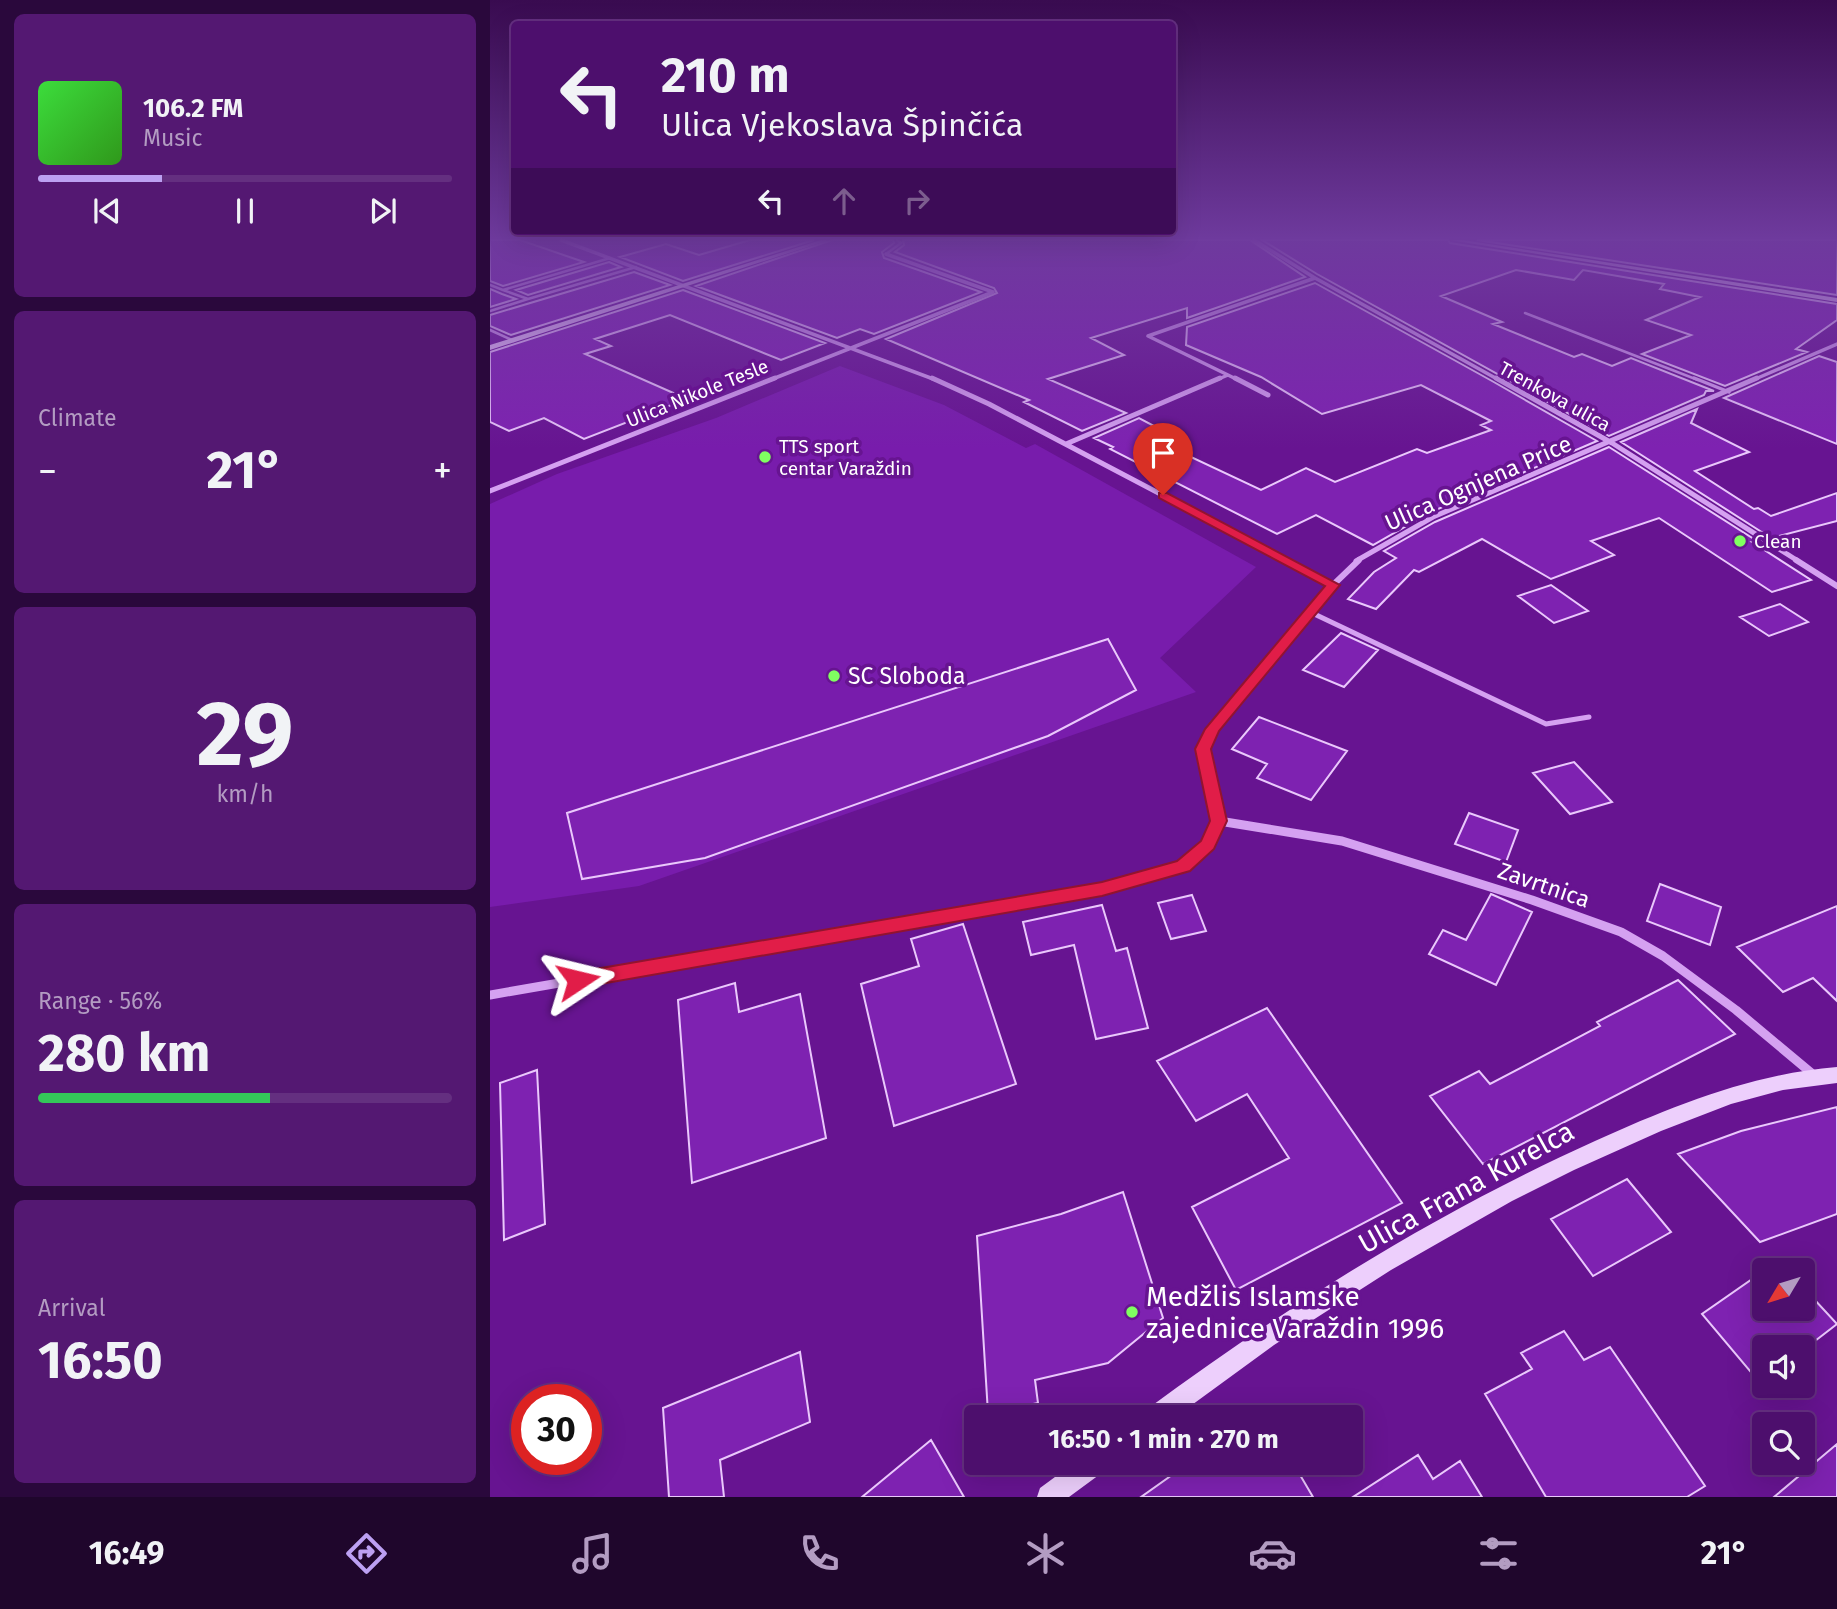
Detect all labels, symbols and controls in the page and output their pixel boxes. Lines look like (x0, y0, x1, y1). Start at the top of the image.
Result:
text: 210 m (661, 46, 790, 105)
icon: left (546, 49, 637, 140)
text: 106.2 FM (143, 93, 243, 124)
text: Ulica Vjekoslava Špinčića (661, 106, 1023, 144)
text: Music (143, 124, 203, 152)
icon: left (752, 182, 790, 220)
icon: ahead (825, 182, 863, 220)
icon: right (898, 182, 936, 220)
icon: previous (88, 192, 126, 230)
icon: pause (226, 192, 264, 230)
icon: next (364, 192, 402, 230)
street label: Ulica Nikole Tesle (623, 354, 772, 432)
street label: Trenkova ulica (1495, 356, 1614, 436)
text: Climate (38, 404, 117, 432)
pin (1133, 423, 1193, 495)
street label: Ulica Ognjena Price (1380, 429, 1576, 537)
icon: arrive (1144, 434, 1182, 472)
place label: TTS sport centar Varaždin (779, 435, 912, 480)
text: 21° (207, 439, 284, 502)
text: − (38, 448, 57, 494)
text: + (433, 448, 452, 494)
marker: TTS sport centar Varaždin (757, 449, 773, 465)
place label: Clean (1754, 530, 1802, 553)
marker: Clean (1732, 533, 1748, 549)
place label: SC Sloboda (848, 662, 965, 690)
marker: SC Sloboda (826, 668, 842, 684)
text: 29 (196, 680, 294, 789)
text: km/h (217, 780, 273, 808)
street label: Zavrtnica (1494, 856, 1594, 914)
position arrow (541, 943, 615, 1017)
text: Range · 56% (38, 987, 162, 1015)
text: 280 km (38, 1022, 210, 1085)
street label: Ulica Frana Kurelca (1353, 1114, 1580, 1260)
north arrow (1752, 1258, 1815, 1321)
map controls (1752, 1258, 1815, 1475)
place label: Medžlis Islamske zajednice Varaždin 1996 (1146, 1280, 1444, 1345)
text: Arrival (38, 1294, 105, 1322)
marker: Medžlis Islamske zajednice Varaždin 1996 (1124, 1304, 1140, 1320)
text: 16:50 (38, 1329, 163, 1392)
button: sound (1752, 1335, 1815, 1398)
speed limit sign: 30 (511, 1384, 602, 1475)
button: search (1752, 1412, 1815, 1475)
text: 16:50 · 1 min · 270 m (1048, 1424, 1279, 1455)
icon: directions (342, 1529, 391, 1578)
icon: music (568, 1529, 617, 1578)
icon: phone (795, 1529, 844, 1578)
icon: climate (1021, 1529, 1070, 1578)
icon: car (1248, 1529, 1297, 1578)
icon: filters (1474, 1529, 1523, 1578)
text: 16:49 (89, 1534, 165, 1572)
text: 21° (1701, 1534, 1748, 1572)

